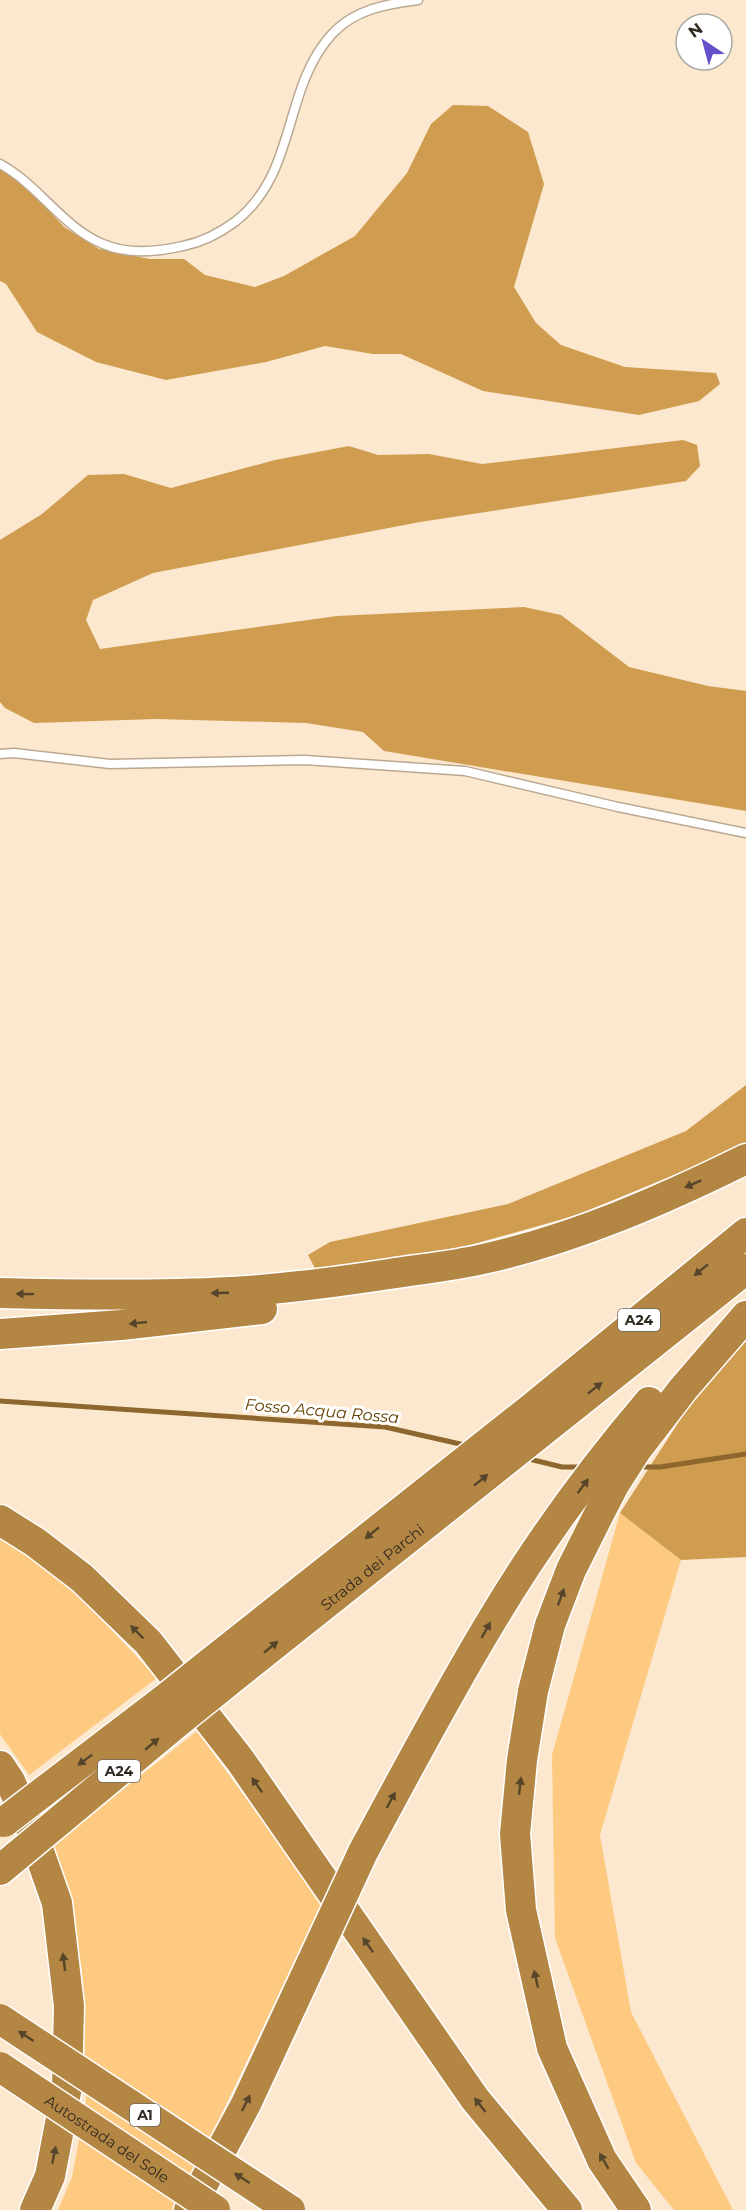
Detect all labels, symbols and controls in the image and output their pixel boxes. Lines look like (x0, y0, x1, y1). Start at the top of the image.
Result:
north arrow (674, 12, 734, 72)
text: N (685, 19, 706, 42)
one-way arrow (684, 1179, 702, 1189)
one-way arrow (693, 1263, 709, 1276)
one-way arrow (210, 1288, 229, 1297)
one-way arrow (15, 1289, 34, 1299)
road number: A24 (618, 1309, 660, 1331)
one-way arrow (128, 1318, 147, 1328)
one-way arrow (587, 1383, 602, 1395)
water label: Fosso Acqua Rossa (244, 1395, 400, 1427)
one-way arrow (473, 1473, 489, 1486)
one-way arrow (576, 1479, 588, 1494)
street label: Strada dei Parchi (316, 1520, 428, 1614)
one-way arrow (364, 1527, 380, 1540)
one-way arrow (557, 1588, 566, 1606)
one-way arrow (481, 1622, 492, 1638)
one-way arrow (130, 1625, 144, 1639)
one-way arrow (263, 1641, 279, 1654)
one-way arrow (144, 1737, 160, 1750)
one-way arrow (77, 1753, 92, 1765)
road number: A24 (98, 1760, 140, 1782)
one-way arrow (251, 1777, 263, 1793)
one-way arrow (515, 1777, 525, 1796)
one-way arrow (386, 1791, 396, 1808)
one-way arrow (362, 1937, 374, 1953)
one-way arrow (59, 1952, 69, 1971)
one-way arrow (531, 1970, 541, 1988)
one-way arrow (18, 2031, 34, 2042)
street label: Autostrada del Sole (42, 2090, 173, 2187)
one-way arrow (241, 2094, 251, 2112)
one-way arrow (474, 2097, 486, 2112)
road number: A1 (130, 2104, 160, 2126)
one-way arrow (50, 2146, 59, 2165)
one-way arrow (599, 2152, 609, 2169)
one-way arrow (234, 2172, 250, 2184)

